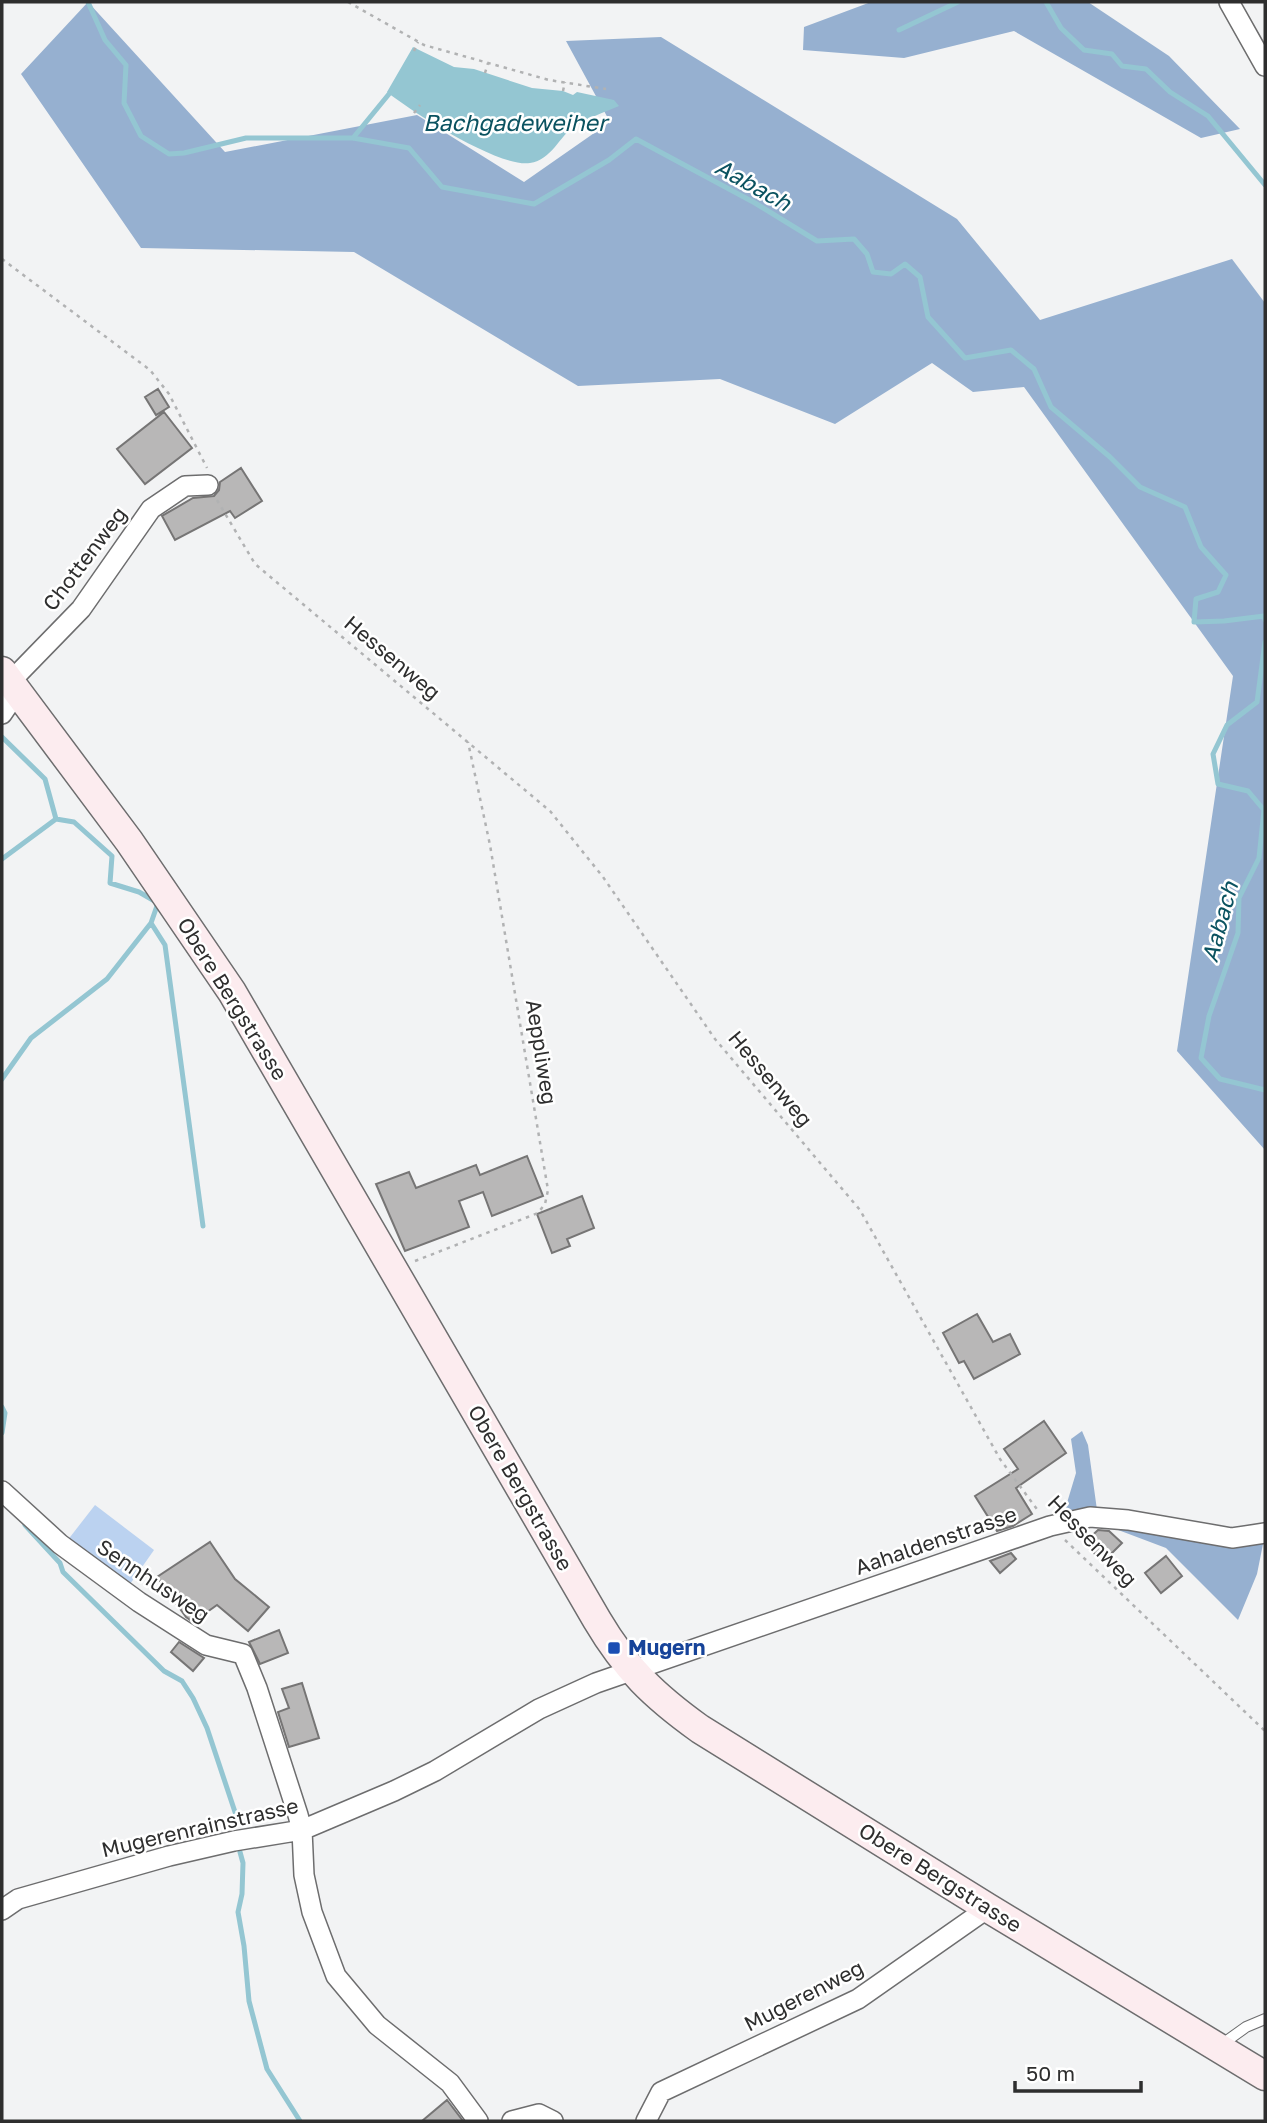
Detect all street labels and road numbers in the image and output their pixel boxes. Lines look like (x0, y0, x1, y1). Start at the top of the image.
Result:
street label: Chottenweg (37, 501, 132, 615)
street label: Hessenweg (339, 610, 446, 705)
street label: Obere Bergstrasse (172, 912, 293, 1085)
street label: Aeppliweg (521, 997, 563, 1106)
street label: Hessenweg (723, 1025, 818, 1132)
street label: Obere Bergstrasse (463, 1400, 579, 1575)
street label: Hessenweg (1043, 1489, 1143, 1591)
street label: Aahaldenstrasse (852, 1500, 1020, 1580)
street label: Sennhusweg (92, 1533, 215, 1627)
street label: Mugerenrainstrasse (99, 1792, 301, 1862)
street label: Obere Bergstrasse (854, 1817, 1027, 1938)
street label: Mugerenweg (739, 1954, 868, 2036)

